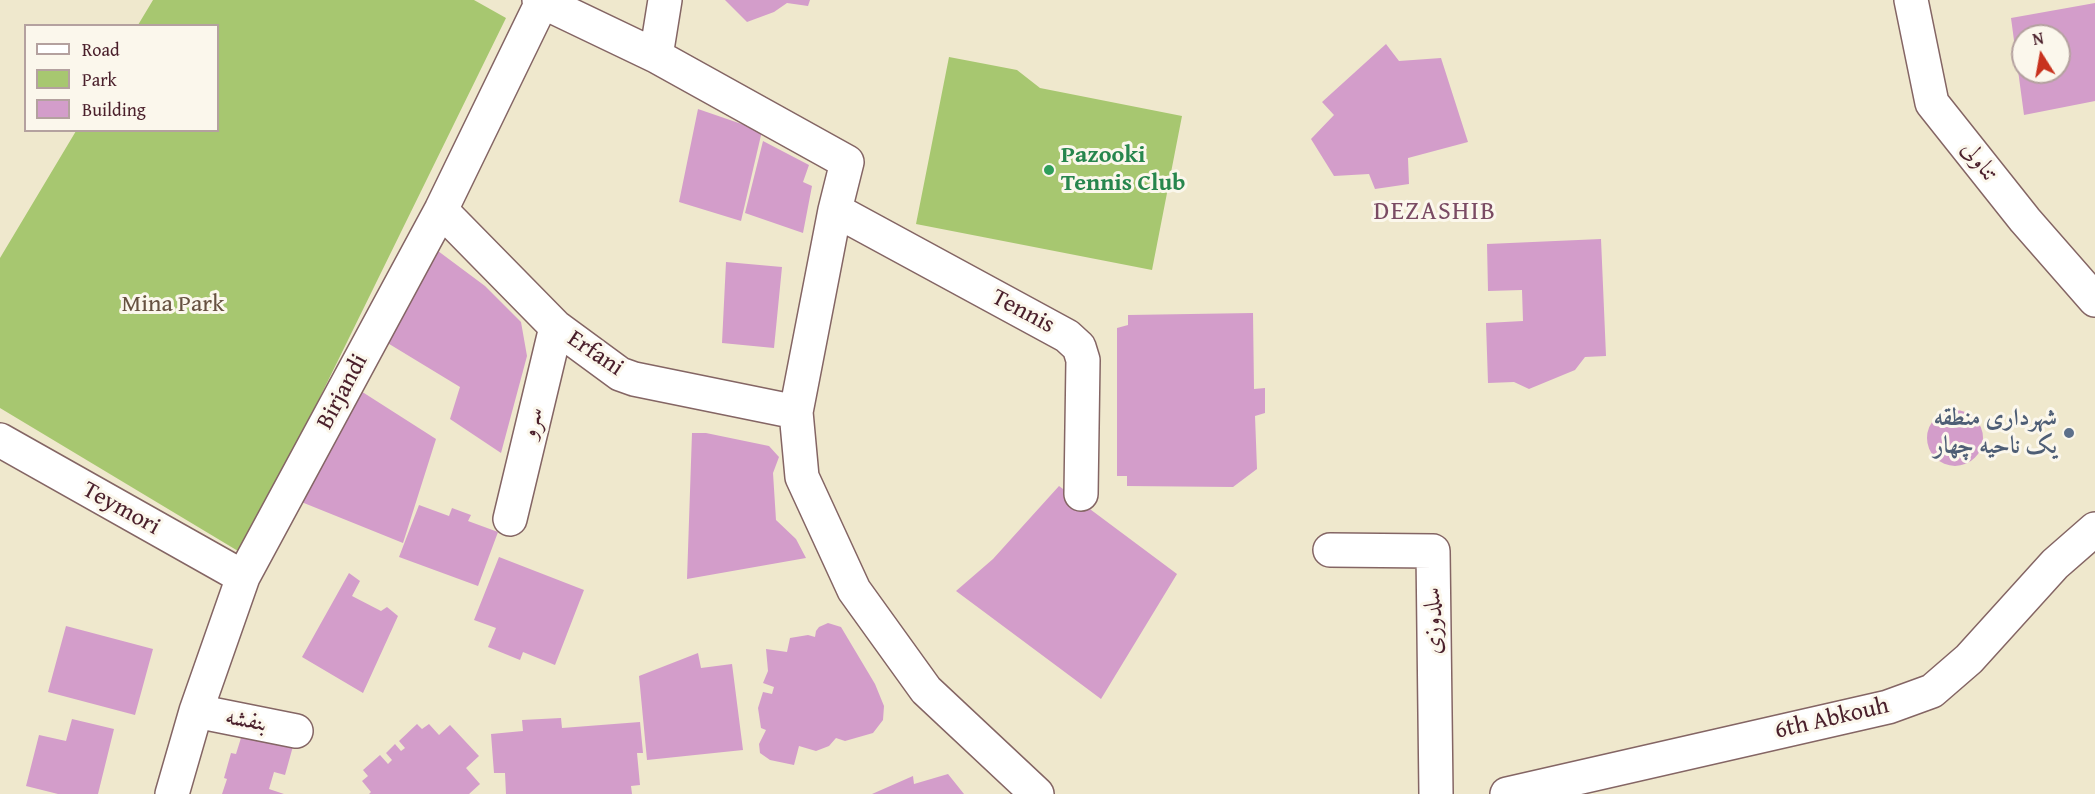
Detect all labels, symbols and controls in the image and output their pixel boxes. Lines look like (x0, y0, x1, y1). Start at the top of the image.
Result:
legend (24, 24, 219, 132)
north arrow (2011, 24, 2071, 84)
text: N (2030, 25, 2045, 51)
text: Road (82, 36, 120, 63)
text: Park (82, 66, 117, 93)
text: Building (82, 96, 146, 123)
street label: تناولی (1954, 136, 2004, 188)
place label: Pazooki Tennis Club (1061, 142, 1185, 198)
marker: Pazooki Tennis Club (1042, 163, 1056, 177)
district label: DEZASHIB (1373, 196, 1497, 228)
street label: Tennis (987, 284, 1059, 340)
park label: Mina Park (122, 291, 224, 319)
street label: Erfani (562, 325, 628, 383)
street label: Birjandi (311, 349, 375, 435)
street label: سرو (515, 404, 551, 442)
place label: شهرداری منطقه یک ناحیه چهار (1934, 405, 2057, 461)
marker: شهرداری منطقه یک ناحیه چهار (2062, 426, 2076, 440)
street label: Teymori (77, 476, 165, 542)
street label: سلدوزی (1419, 587, 1449, 655)
street label: 6th Abkouh (1772, 692, 1892, 746)
street label: بنفشه (223, 703, 269, 739)

